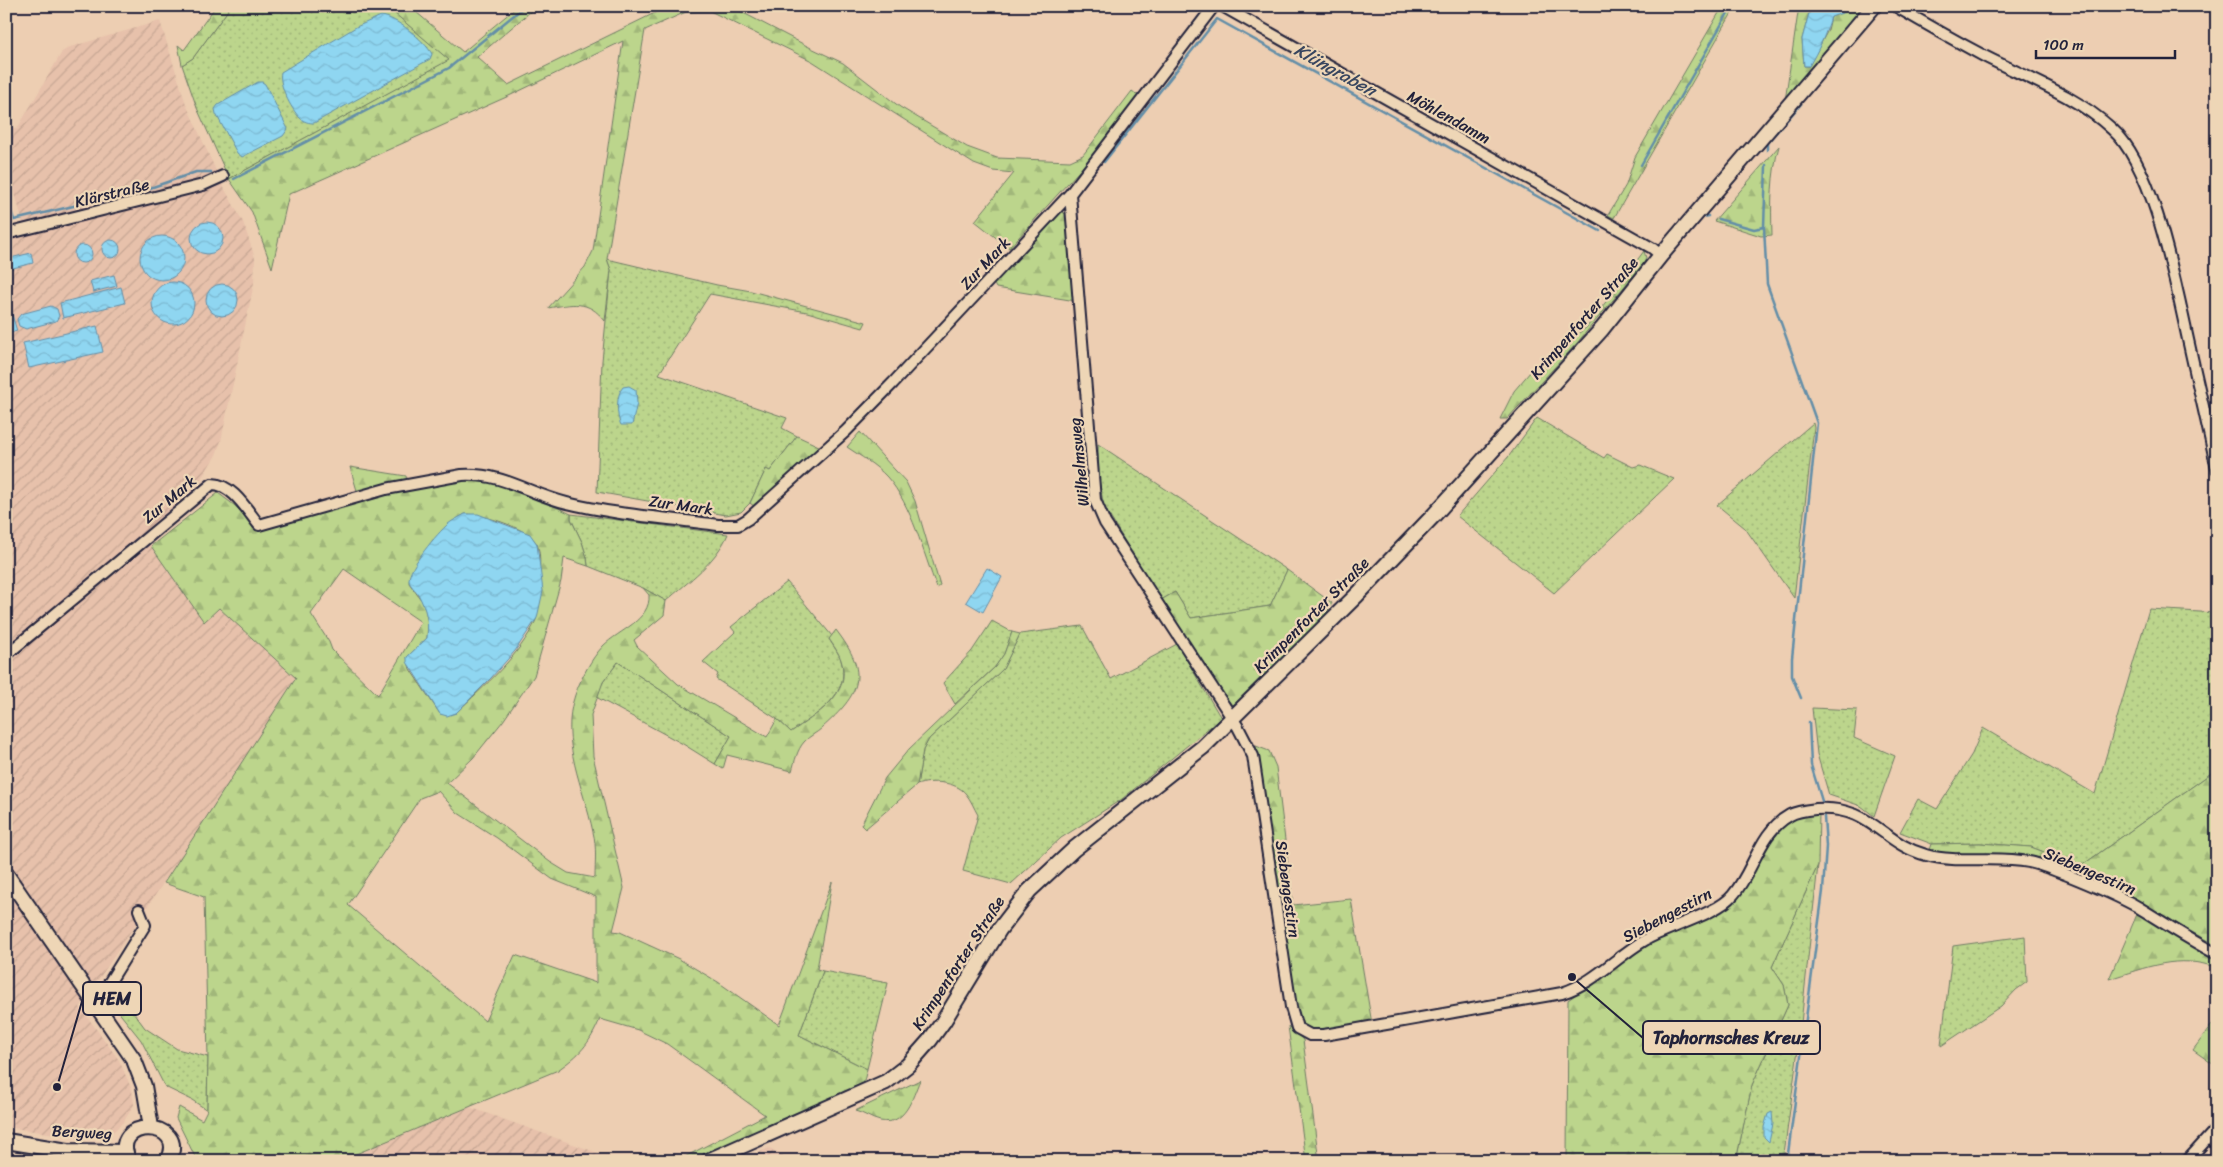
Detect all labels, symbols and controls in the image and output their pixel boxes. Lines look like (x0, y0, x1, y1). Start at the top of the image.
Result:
scale bar (2036, 28, 2174, 60)
text: 100 m (2043, 32, 2084, 58)
water label: Klüngraben (1288, 34, 1384, 107)
street label: Möhlendamm (1402, 82, 1496, 152)
street label: Klärstraße (71, 170, 153, 216)
street label: Zur Mark (952, 229, 1018, 297)
street label: Krimpenforter Straße (1522, 250, 1646, 386)
street label: Wilhelmsweg (1060, 416, 1098, 508)
street label: Zur Mark (135, 467, 203, 531)
street label: Zur Mark (647, 486, 715, 524)
street label: Krimpenforter Straße (1246, 550, 1376, 680)
street label: Siebengestirn (1267, 838, 1309, 940)
street label: Siebengestirn (2039, 838, 2141, 904)
street label: Siebengestirn (1617, 879, 1717, 951)
street label: Krimpenforter Straße (903, 890, 1013, 1036)
callout: HEM (83, 982, 141, 1015)
text: HEM (92, 983, 132, 1015)
callout: Taphornsches Kreuz (1643, 1021, 1820, 1054)
text: Taphornsches Kreuz (1653, 1022, 1811, 1054)
street label: Bergweg (51, 1116, 113, 1148)

